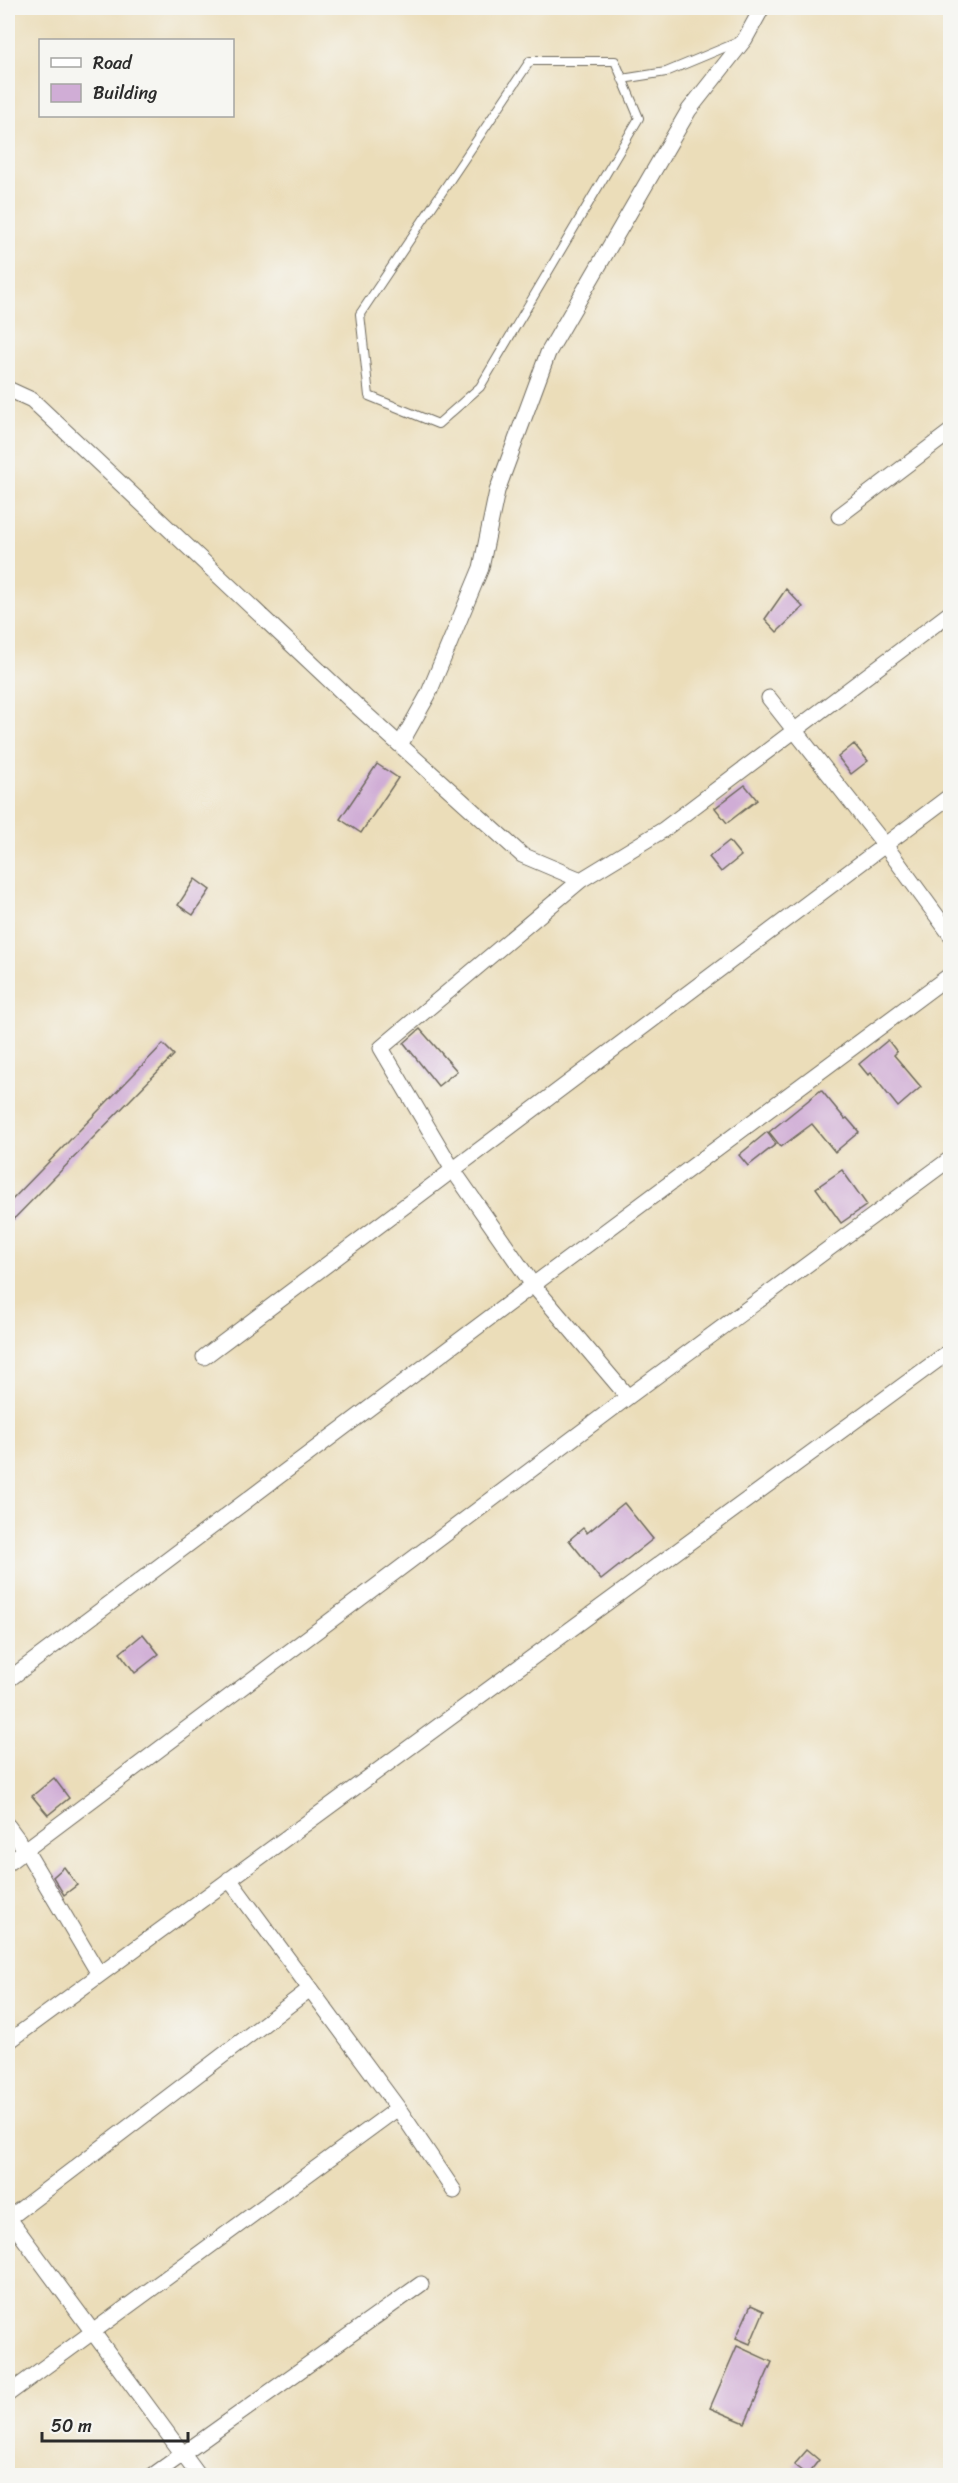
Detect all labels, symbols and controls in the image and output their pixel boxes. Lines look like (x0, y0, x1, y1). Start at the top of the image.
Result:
legend (39, 39, 234, 117)
text: Road (93, 47, 133, 79)
text: Building (93, 77, 157, 109)
scale bar (42, 2405, 188, 2443)
text: 50 m (51, 2410, 92, 2442)

